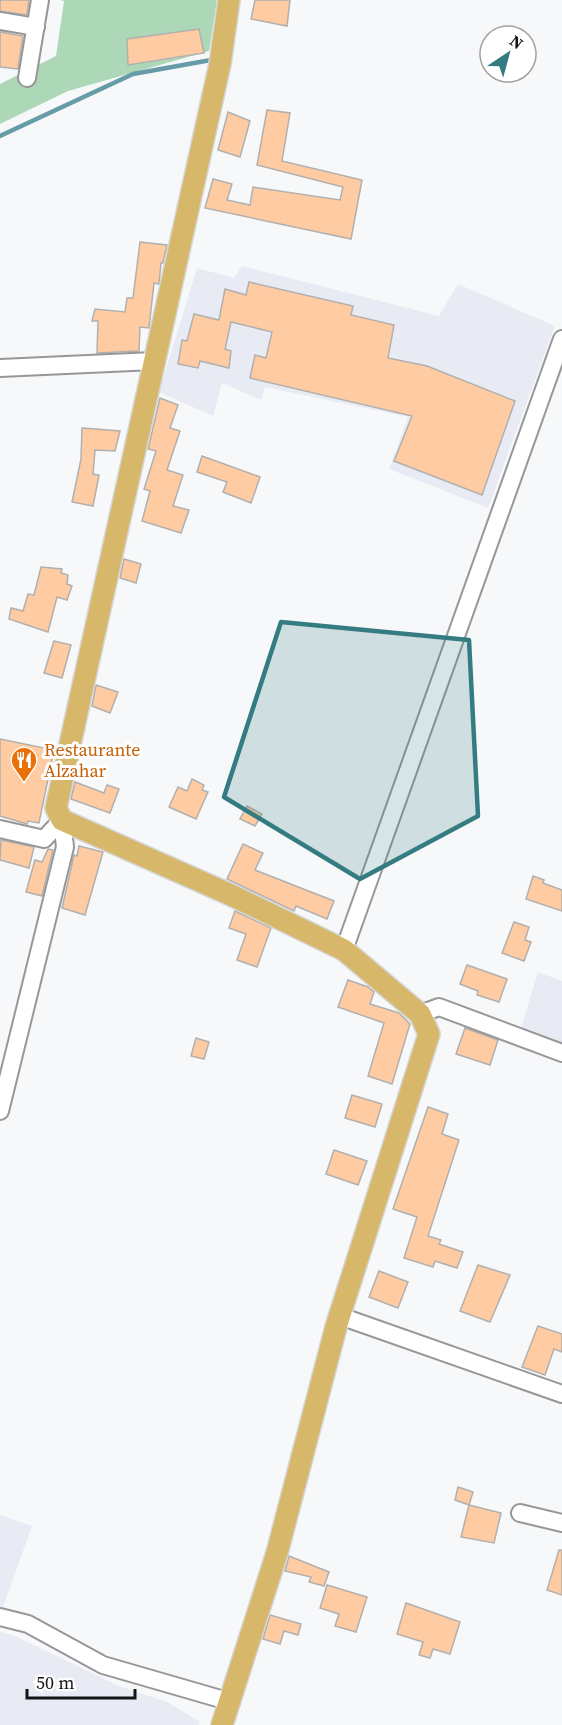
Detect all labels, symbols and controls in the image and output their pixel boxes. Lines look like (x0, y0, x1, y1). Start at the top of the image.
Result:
north arrow (478, 24, 538, 84)
text: N (506, 30, 528, 54)
place label: Restaurante Alzahar (44, 737, 140, 783)
restaurant icon: Restaurante Alzahar (9, 745, 39, 783)
scale bar (27, 1662, 135, 1700)
text: 50 m (36, 1670, 74, 1695)

